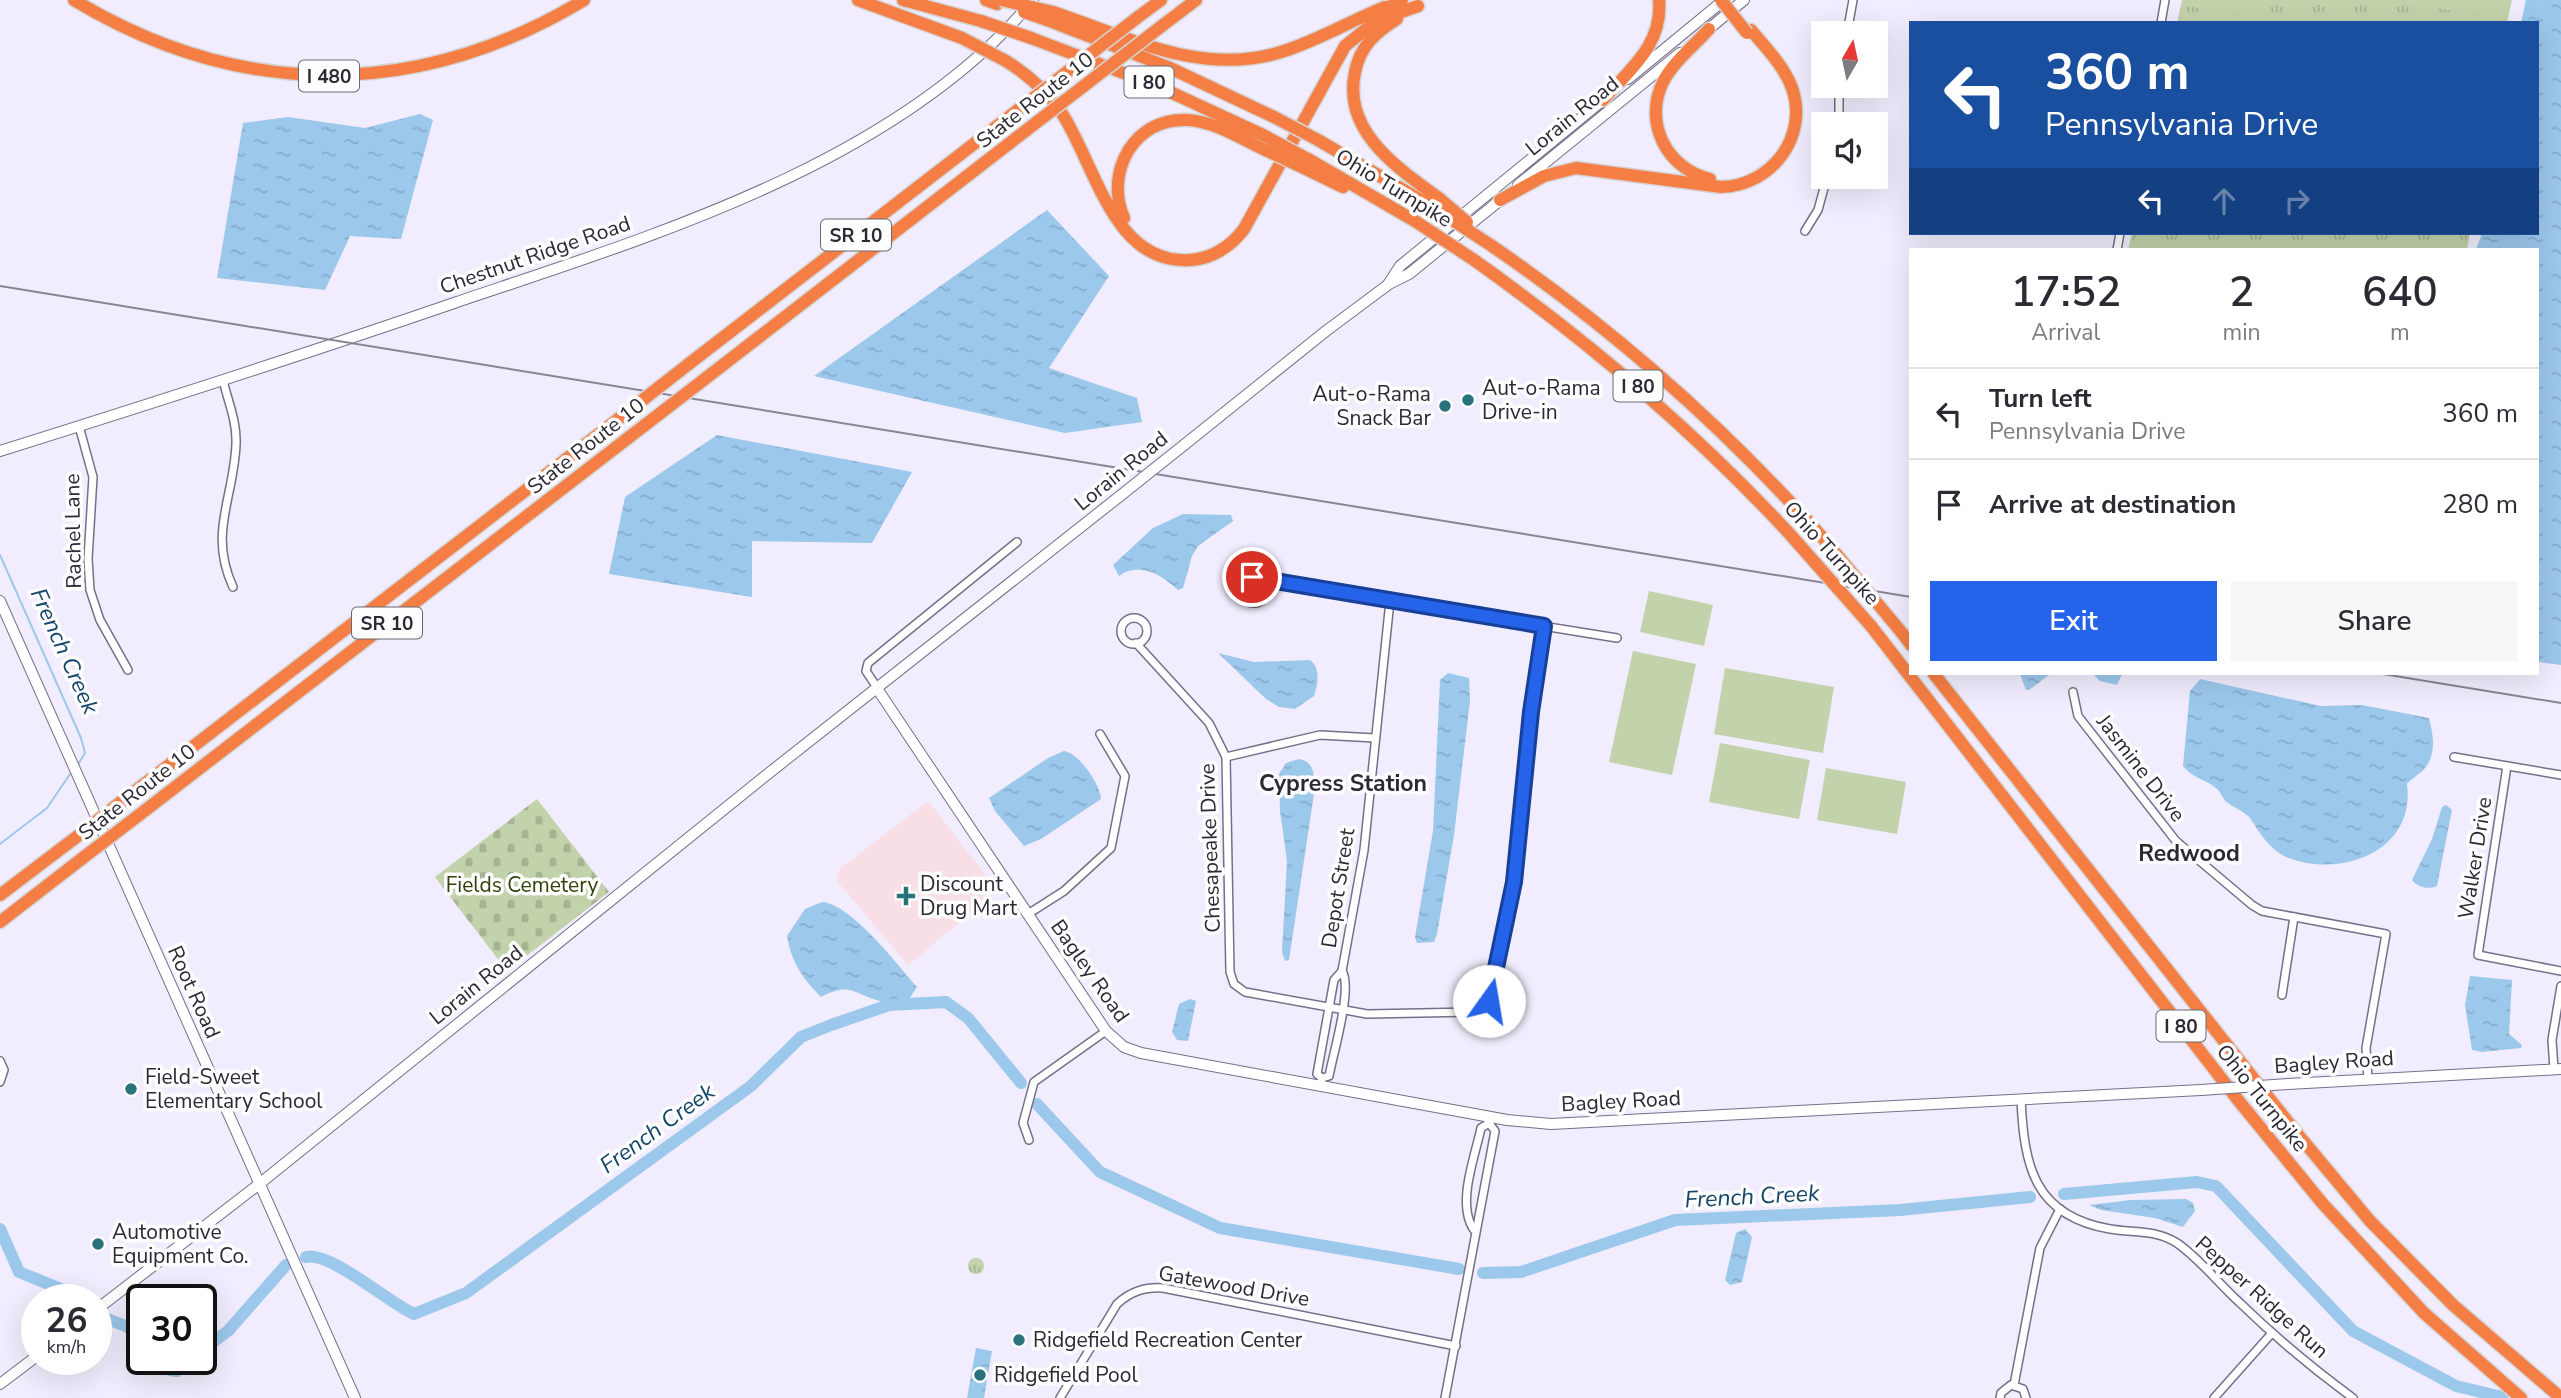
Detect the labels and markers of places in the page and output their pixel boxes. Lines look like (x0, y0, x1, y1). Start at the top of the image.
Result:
place label: Aut-o-Rama Drive-in (1482, 374, 1601, 426)
place label: Aut-o-Rama Snack Bar (1312, 380, 1431, 432)
marker: Aut-o-Rama Drive-in (1460, 392, 1476, 408)
marker: Aut-o-Rama Snack Bar (1437, 398, 1453, 414)
pin (1222, 547, 1282, 607)
place label: Discount Drug Mart (920, 870, 1018, 922)
marker: Discount Drug Mart (898, 888, 914, 904)
place label: Field-Sweet Elementary School (145, 1063, 323, 1115)
marker: Field-Sweet Elementary School (123, 1081, 139, 1097)
place label: Automotive Equipment Co. (112, 1218, 249, 1270)
marker: Automotive Equipment Co. (90, 1236, 106, 1252)
place label: Ridgefield Recreation Center (1033, 1326, 1303, 1354)
marker: Ridgefield Recreation Center (1011, 1332, 1027, 1348)
place label: Ridgefield Pool (994, 1361, 1138, 1389)
marker: Ridgefield Pool (972, 1367, 988, 1383)

